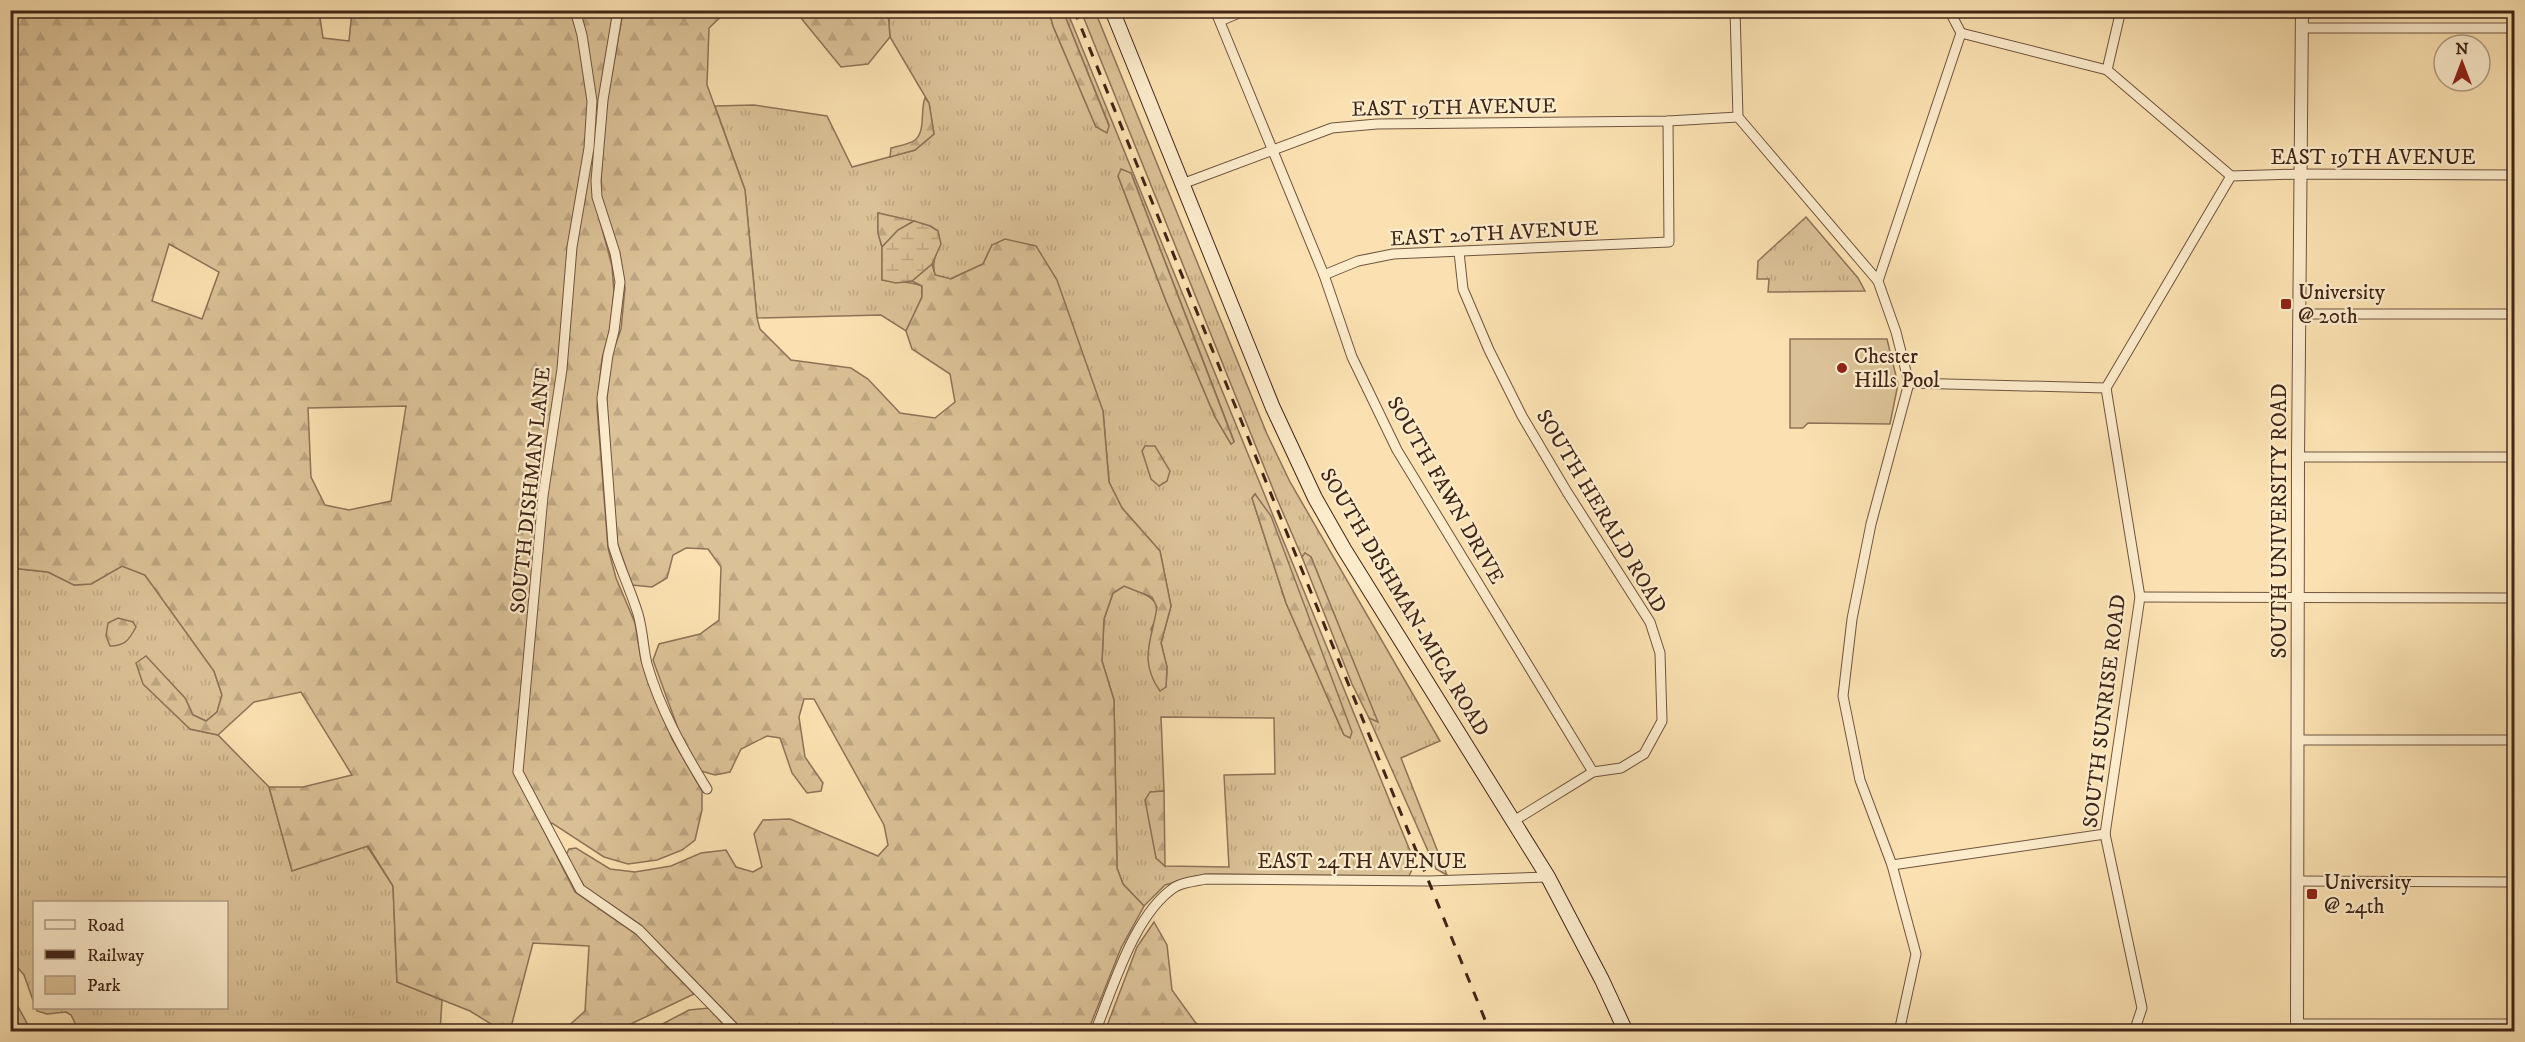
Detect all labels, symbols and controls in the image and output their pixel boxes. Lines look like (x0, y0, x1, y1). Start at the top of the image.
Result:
north arrow (2432, 33, 2492, 93)
text: N (2455, 39, 2469, 59)
street label: EAST 19TH AVENUE (1351, 93, 1557, 123)
street label: EAST 19TH AVENUE (2270, 145, 2476, 171)
street label: EAST 20TH AVENUE (1389, 216, 1599, 252)
place label: University @ 20th (2298, 280, 2386, 330)
marker: University @ 20th (2279, 297, 2293, 311)
place label: Chester Hills Pool (1854, 344, 1940, 394)
marker: Chester Hills Pool (1835, 361, 1849, 375)
street label: SOUTH DISHMAN LANE (505, 365, 557, 615)
street label: SOUTH UNIVERSITY ROAD (2267, 383, 2293, 659)
street label: SOUTH FAWN DRIVE (1381, 392, 1510, 589)
street label: SOUTH HERALD ROAD (1530, 405, 1672, 618)
street label: SOUTH DISHMAN-MICA ROAD (1314, 464, 1495, 741)
street label: SOUTH SUNRISE ROAD (2078, 593, 2132, 829)
street label: EAST 24TH AVENUE (1257, 849, 1467, 875)
place label: University @ 24th (2324, 870, 2412, 920)
marker: University @ 24th (2305, 887, 2319, 901)
legend (33, 901, 228, 1009)
text: Road (87, 915, 124, 937)
text: Railway (87, 945, 145, 967)
text: Park (87, 975, 121, 997)

